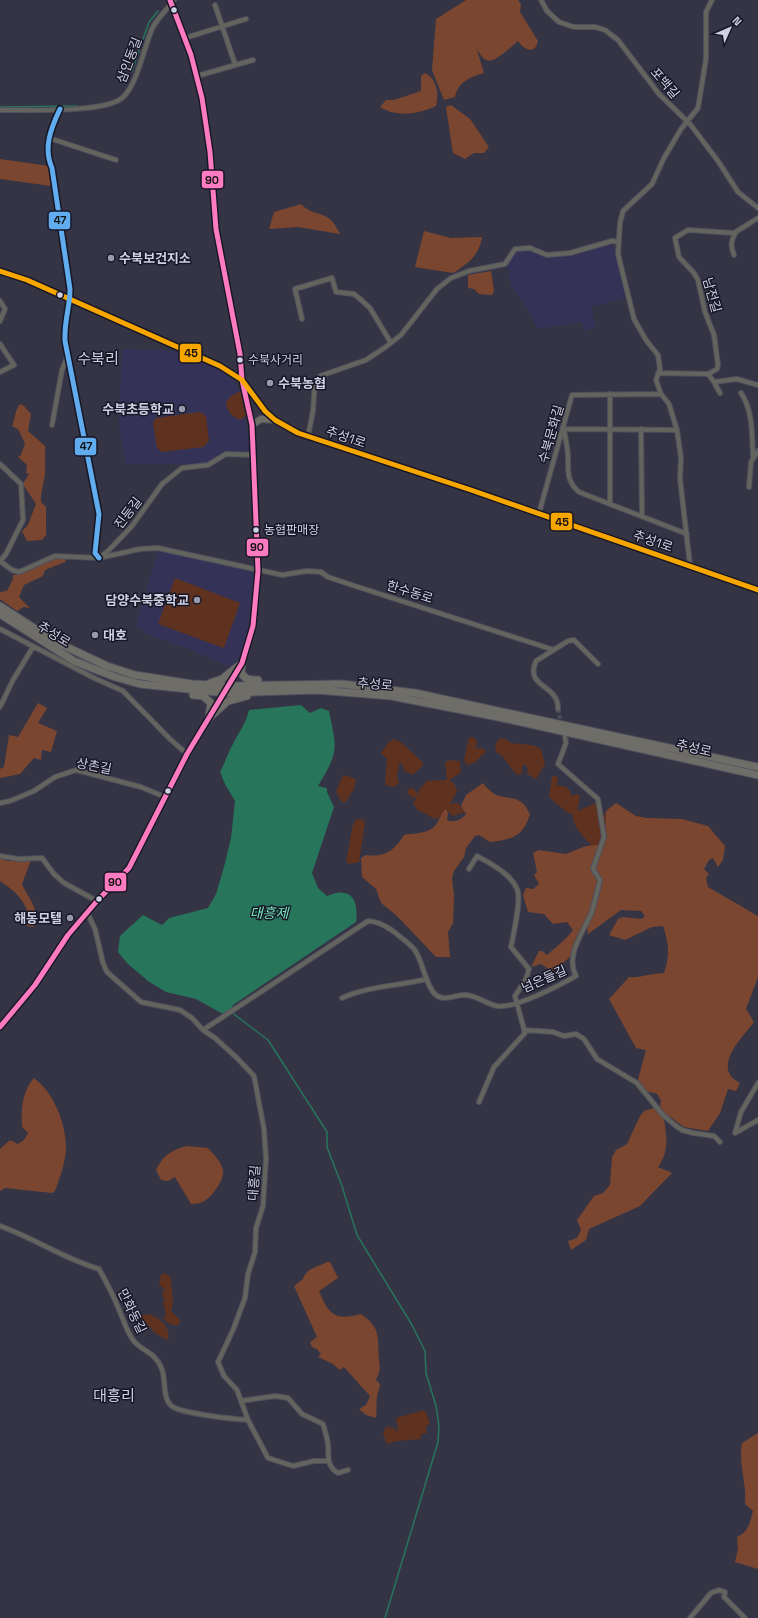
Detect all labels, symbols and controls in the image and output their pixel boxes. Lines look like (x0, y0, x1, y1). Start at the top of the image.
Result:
unlabelled marker (169, 5, 179, 15)
north arrow (710, 8, 750, 48)
text: N (730, 13, 745, 28)
street label: 삼인동길 (112, 35, 146, 85)
street label: 포백길 (647, 64, 683, 102)
line badge: 90 (201, 170, 224, 189)
text: 90 (205, 173, 219, 187)
line badge: 47 (48, 211, 71, 230)
text: 47 (54, 213, 66, 227)
place label: 수북보건지소 (119, 250, 191, 267)
marker: 수북보건지소 (106, 253, 116, 263)
street label: 남전길 (699, 275, 725, 315)
unlabelled marker (55, 290, 65, 300)
line badge: 45 (179, 343, 202, 363)
text: 45 (184, 346, 198, 360)
district label: 수북리 (77, 349, 119, 368)
place label: 수북사거리 (248, 352, 303, 368)
marker: 수북사거리 (235, 355, 245, 365)
place label: 수북농협 (278, 375, 326, 392)
marker: 수북농협 (265, 378, 275, 388)
place label: 수북초등학교 (102, 401, 174, 418)
street label: 수북문화길 (535, 403, 567, 465)
marker: 수북초등학교 (177, 404, 187, 414)
street label: 추성1로 (324, 422, 368, 452)
line badge: 47 (74, 437, 97, 456)
text: 47 (80, 439, 92, 453)
street label: 진등길 (110, 494, 146, 532)
line badge: 45 (550, 512, 573, 531)
text: 45 (555, 515, 569, 529)
place label: 농협판매장 (264, 522, 319, 538)
marker: 농협판매장 (251, 525, 261, 535)
street label: 추성1로 (631, 526, 675, 556)
line badge: 90 (246, 538, 269, 557)
text: 90 (250, 540, 264, 554)
street label: 한수동로 (385, 577, 435, 607)
place label: 담양수북중학교 (105, 592, 189, 609)
marker: 담양수북중학교 (192, 595, 202, 605)
street label: 추성로 (34, 617, 74, 651)
place label: 대호 (103, 627, 127, 644)
marker: 대호 (90, 630, 100, 640)
street label: 추성로 (356, 674, 394, 694)
street label: 추성로 (675, 736, 713, 760)
street label: 상촌길 (75, 754, 113, 778)
unlabelled marker (163, 786, 173, 796)
line badge: 90 (104, 872, 127, 892)
text: 90 (108, 875, 122, 889)
unlabelled marker (94, 894, 104, 904)
water label: 대흥제 (250, 904, 290, 922)
place label: 해동모텔 (14, 910, 62, 927)
marker: 해동모텔 (65, 913, 75, 923)
street label: 넘은들길 (519, 962, 569, 996)
street label: 대흥길 (244, 1165, 264, 1201)
street label: 만화동길 (114, 1286, 150, 1336)
district label: 대흥리 (93, 1386, 135, 1405)

